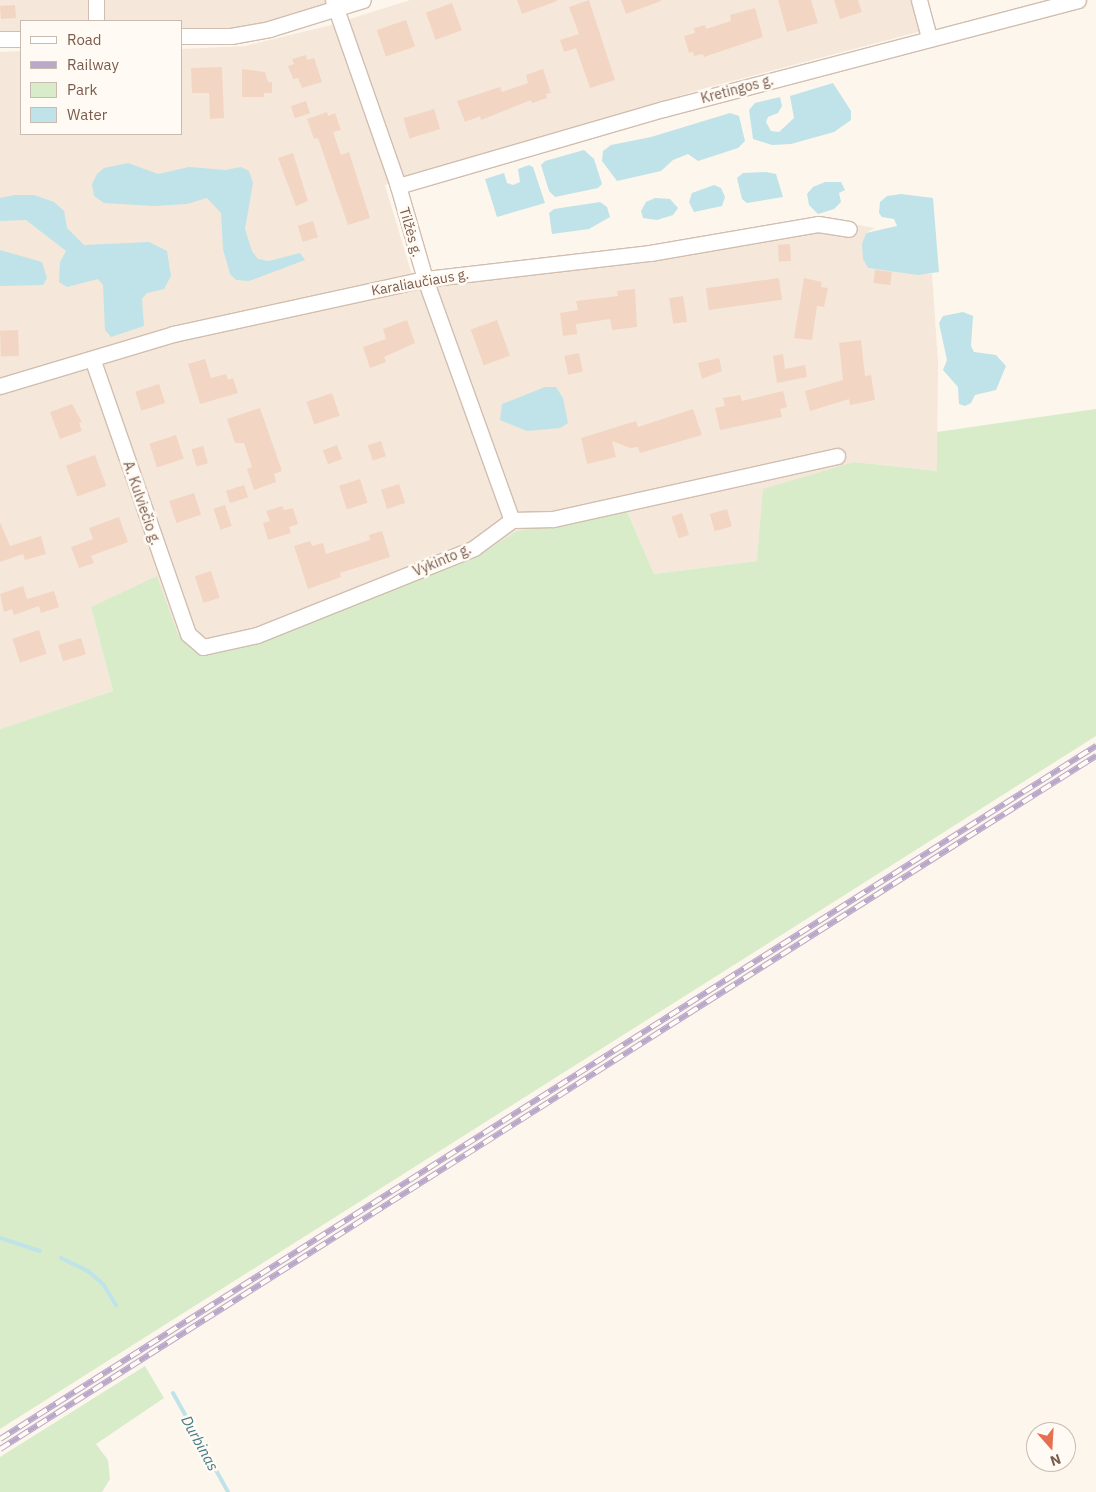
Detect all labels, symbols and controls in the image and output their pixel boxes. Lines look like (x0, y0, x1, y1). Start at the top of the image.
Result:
legend (20, 20, 182, 135)
text: Road (67, 30, 102, 49)
text: Railway (67, 55, 119, 74)
street label: Kretingos g. (699, 71, 775, 107)
text: Park (67, 80, 97, 99)
text: Water (67, 105, 107, 124)
street label: Tilžės g. (396, 205, 426, 259)
street label: Karaliaučiaus g. (370, 265, 470, 299)
street label: A. Kulviečio g. (120, 459, 164, 547)
street label: Vykinto g. (410, 540, 474, 580)
water label: Durbinas (177, 1412, 223, 1474)
north arrow (1026, 1422, 1076, 1472)
text: N (1048, 1450, 1063, 1470)

